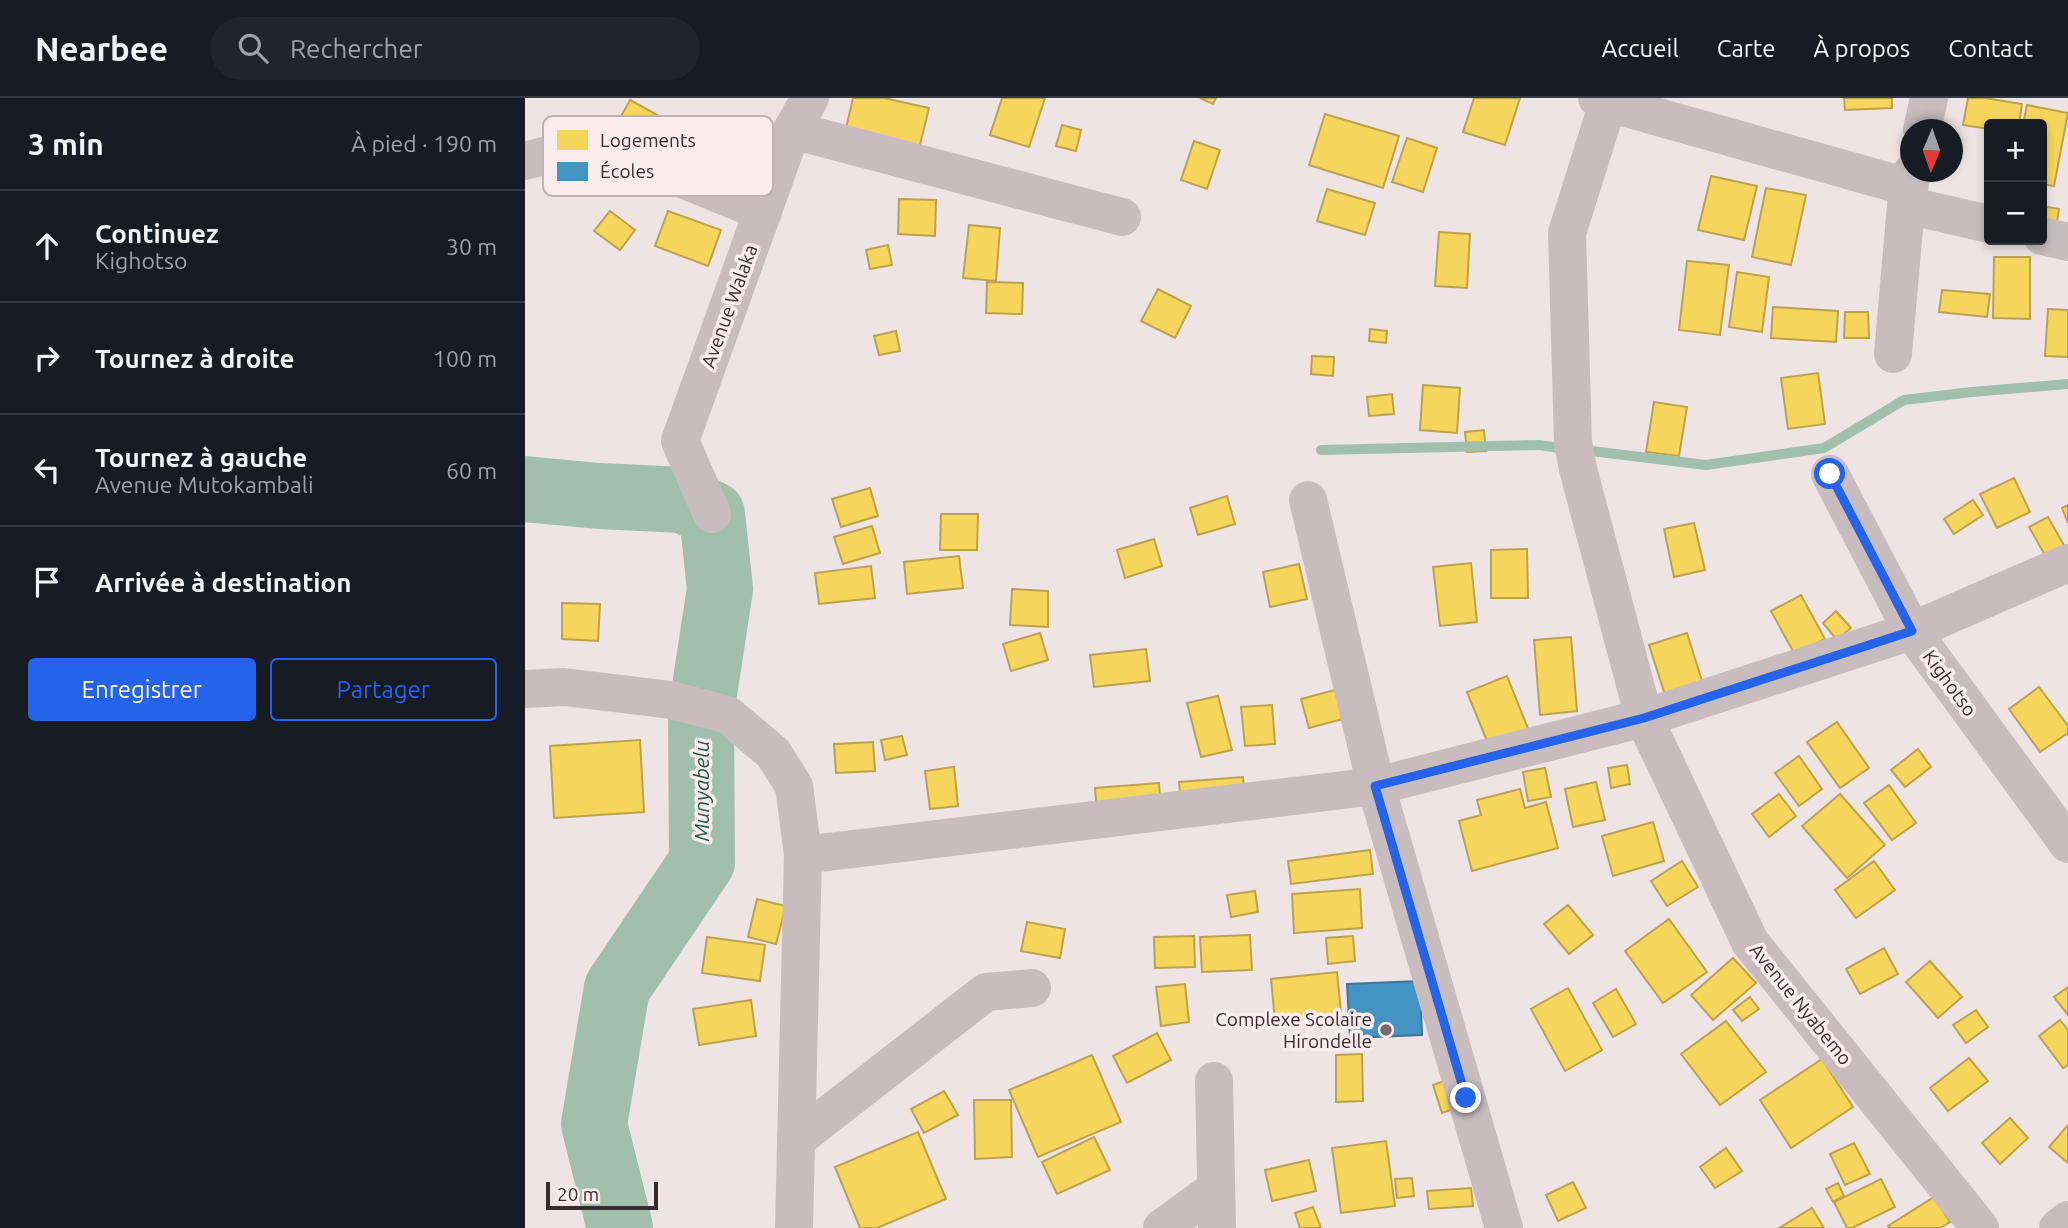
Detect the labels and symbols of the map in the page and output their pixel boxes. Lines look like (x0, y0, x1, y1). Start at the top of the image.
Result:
legend (543, 116, 773, 196)
north arrow (1900, 119, 1963, 182)
text: Logements (600, 129, 696, 151)
text: Écoles (600, 160, 654, 182)
street label: Avenue Walaka (697, 241, 761, 371)
route start (1814, 458, 1845, 489)
street label: Kighotso (1919, 646, 1981, 720)
water label: Munyabelu (689, 740, 713, 842)
street label: Avenue Nyabemo (1745, 939, 1857, 1069)
place label: Complexe Scolaire Hirondelle (1215, 1008, 1372, 1052)
marker: Complexe Scolaire Hirondelle (1378, 1022, 1394, 1038)
route end (1450, 1082, 1481, 1113)
scale bar (546, 1179, 658, 1211)

